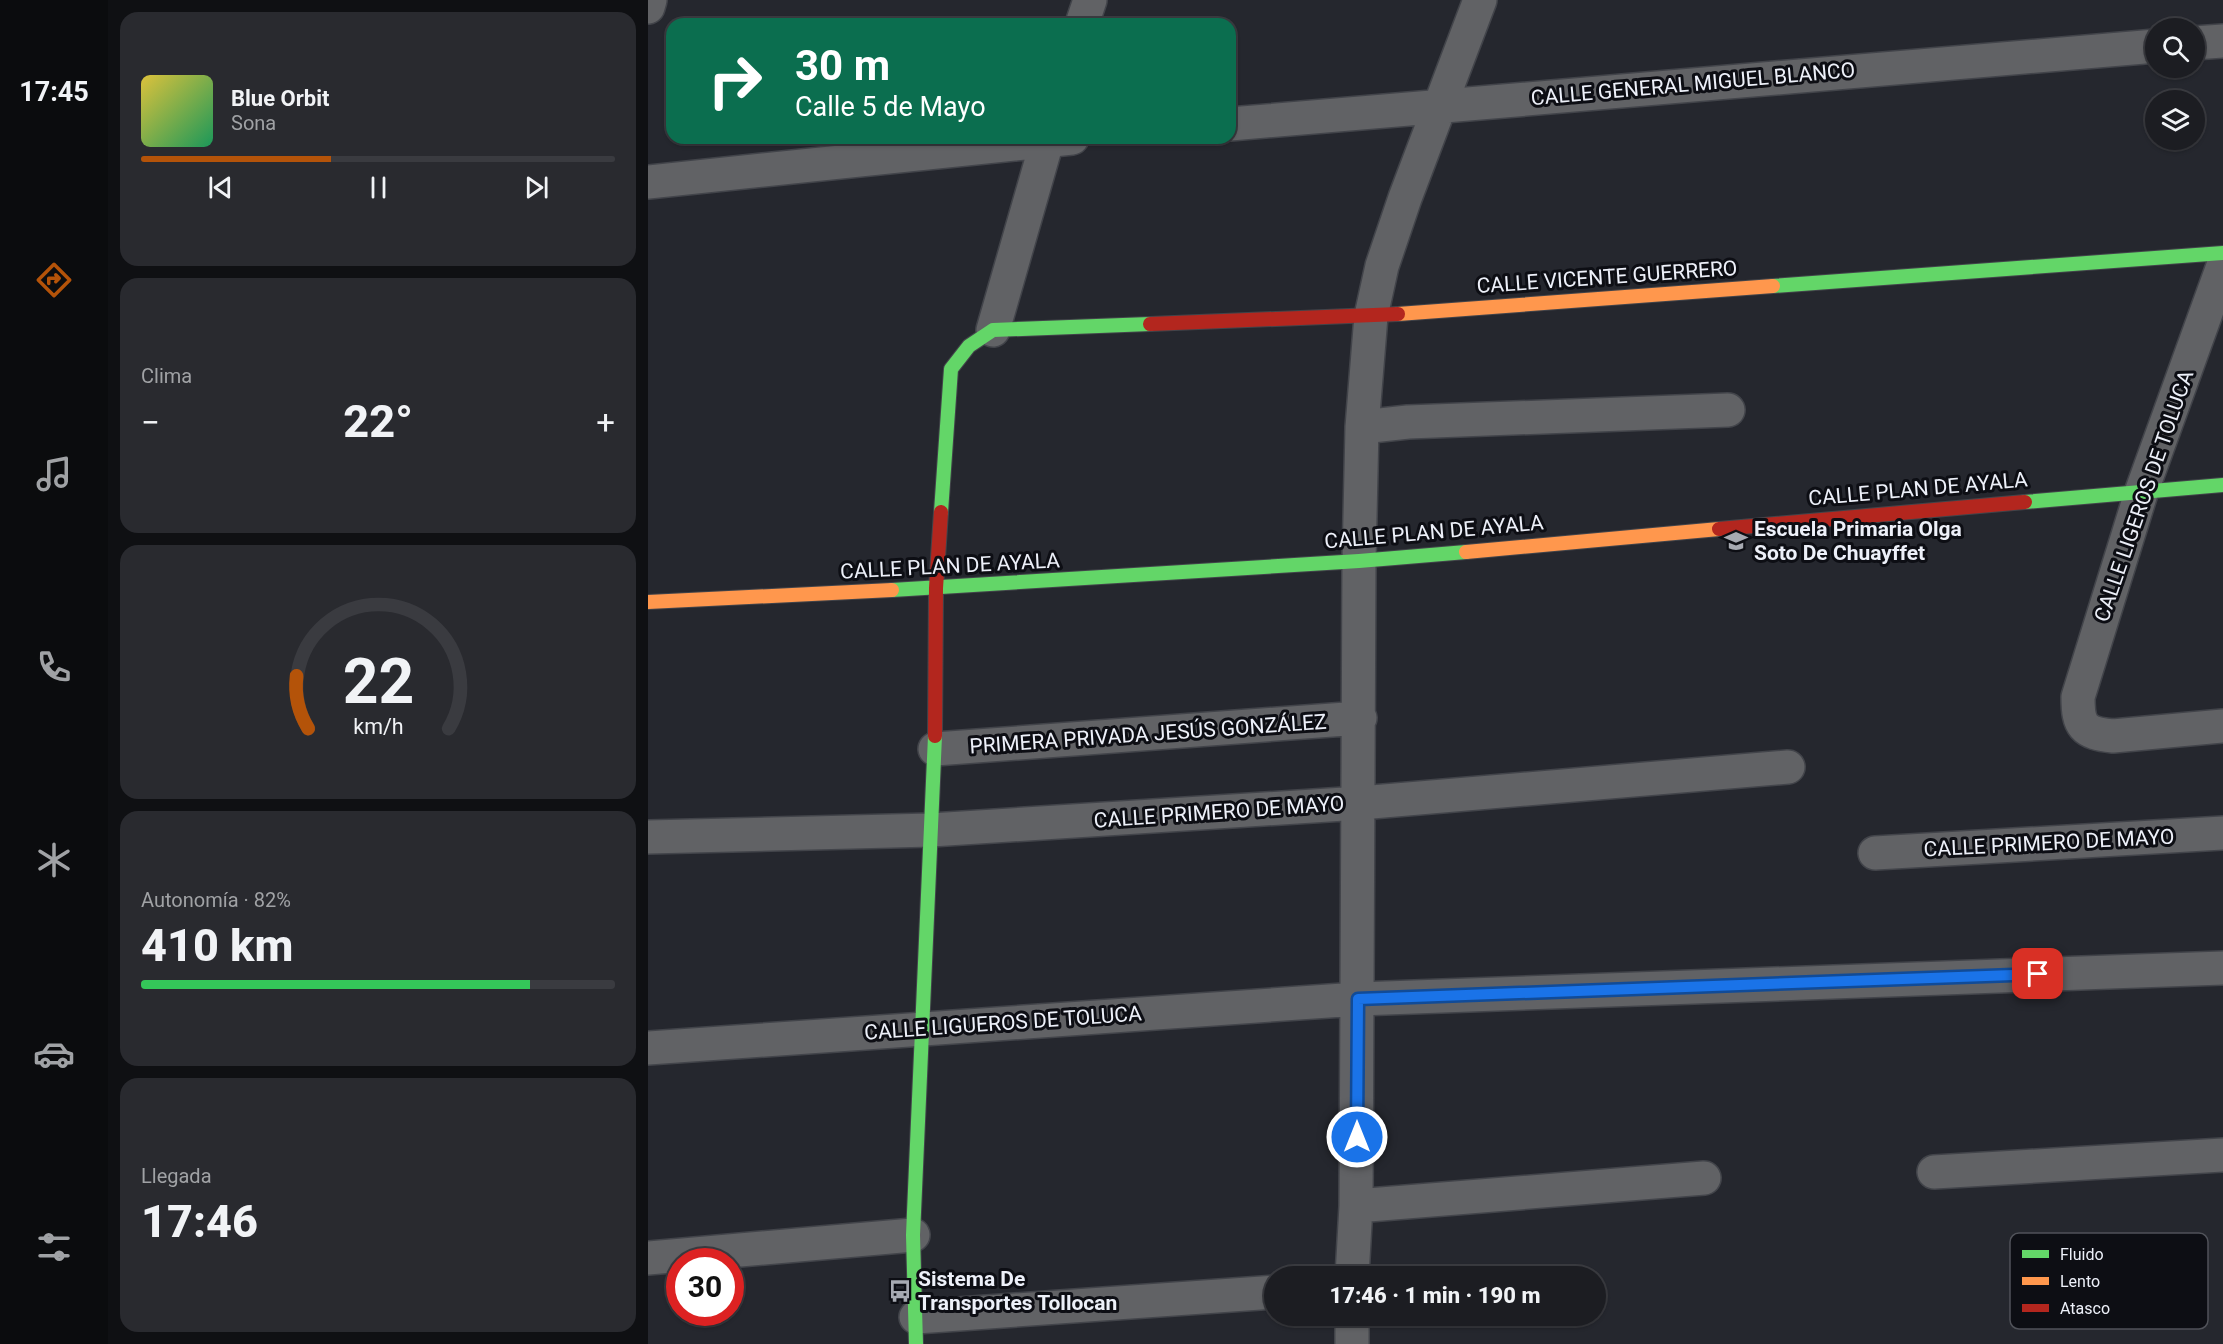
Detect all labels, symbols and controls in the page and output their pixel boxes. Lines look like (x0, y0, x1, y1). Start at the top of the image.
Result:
map controls (2145, 18, 2205, 150)
button: search (2145, 18, 2205, 78)
text: 30 m (795, 41, 890, 90)
icon: right (696, 42, 774, 120)
street label: CALLE GENERAL MIGUEL BLANCO (1530, 58, 1856, 110)
text: 17:45 (19, 76, 89, 108)
text: Blue Orbit (231, 86, 329, 111)
button: layers (2145, 90, 2205, 150)
text: Calle 5 de Mayo (795, 91, 986, 123)
text: Sona (231, 111, 276, 135)
icon: previous (204, 171, 237, 204)
icon: pause (362, 171, 395, 204)
icon: next (520, 171, 553, 204)
street label: CALLE VICENTE GUERRERO (1476, 256, 1738, 298)
icon: directions (33, 259, 75, 301)
text: Clima (141, 364, 192, 388)
street label: CALLE LIGEROS DE TOLUCA (2090, 367, 2198, 625)
text: 22° (343, 395, 413, 448)
text: − (141, 403, 160, 442)
text: + (596, 403, 615, 442)
icon: music (33, 453, 75, 495)
street label: CALLE PLAN DE AYALA (1807, 467, 2029, 511)
street label: CALLE PLAN DE AYALA (1323, 510, 1545, 554)
place label: Escuela Primaria Olga Soto De Chuayffet (1754, 517, 1962, 565)
school or university icon: Escuela Primaria Olga Soto De Chuayffet (1723, 528, 1749, 554)
street label: CALLE PLAN DE AYALA (840, 548, 1061, 584)
text: 22 (342, 645, 414, 718)
icon: phone (33, 646, 75, 688)
street label: PRIMERA PRIVADA JESÚS GONZÁLEZ (969, 710, 1327, 758)
text: km/h (353, 714, 403, 739)
street label: CALLE PRIMERO DE MAYO (1093, 791, 1345, 833)
street label: CALLE PRIMERO DE MAYO (1923, 824, 2175, 862)
icon: climate (33, 839, 75, 881)
text: Autonomía · 82% (141, 888, 291, 912)
text: 410 km (141, 919, 293, 972)
pin (2012, 948, 2063, 999)
icon: arrive (2021, 957, 2054, 990)
street label: CALLE LIGUEROS DE TOLUCA (863, 1001, 1143, 1045)
icon: car (33, 1033, 75, 1075)
position arrow (1325, 1105, 1389, 1169)
text: Llegada (141, 1164, 212, 1188)
text: 17:46 (141, 1195, 258, 1248)
icon: filters (33, 1226, 75, 1268)
legend (2010, 1233, 2208, 1329)
text: Fluido (2060, 1245, 2104, 1264)
speed limit sign: 30 (666, 1248, 744, 1326)
place label: Sistema De Transportes Tollocan (918, 1267, 1117, 1315)
text: Lento (2060, 1272, 2100, 1291)
bus stop icon: Sistema De Transportes Tollocan (887, 1278, 913, 1304)
text: 17:46 · 1 min · 190 m (1330, 1283, 1540, 1308)
text: Atasco (2060, 1299, 2110, 1318)

